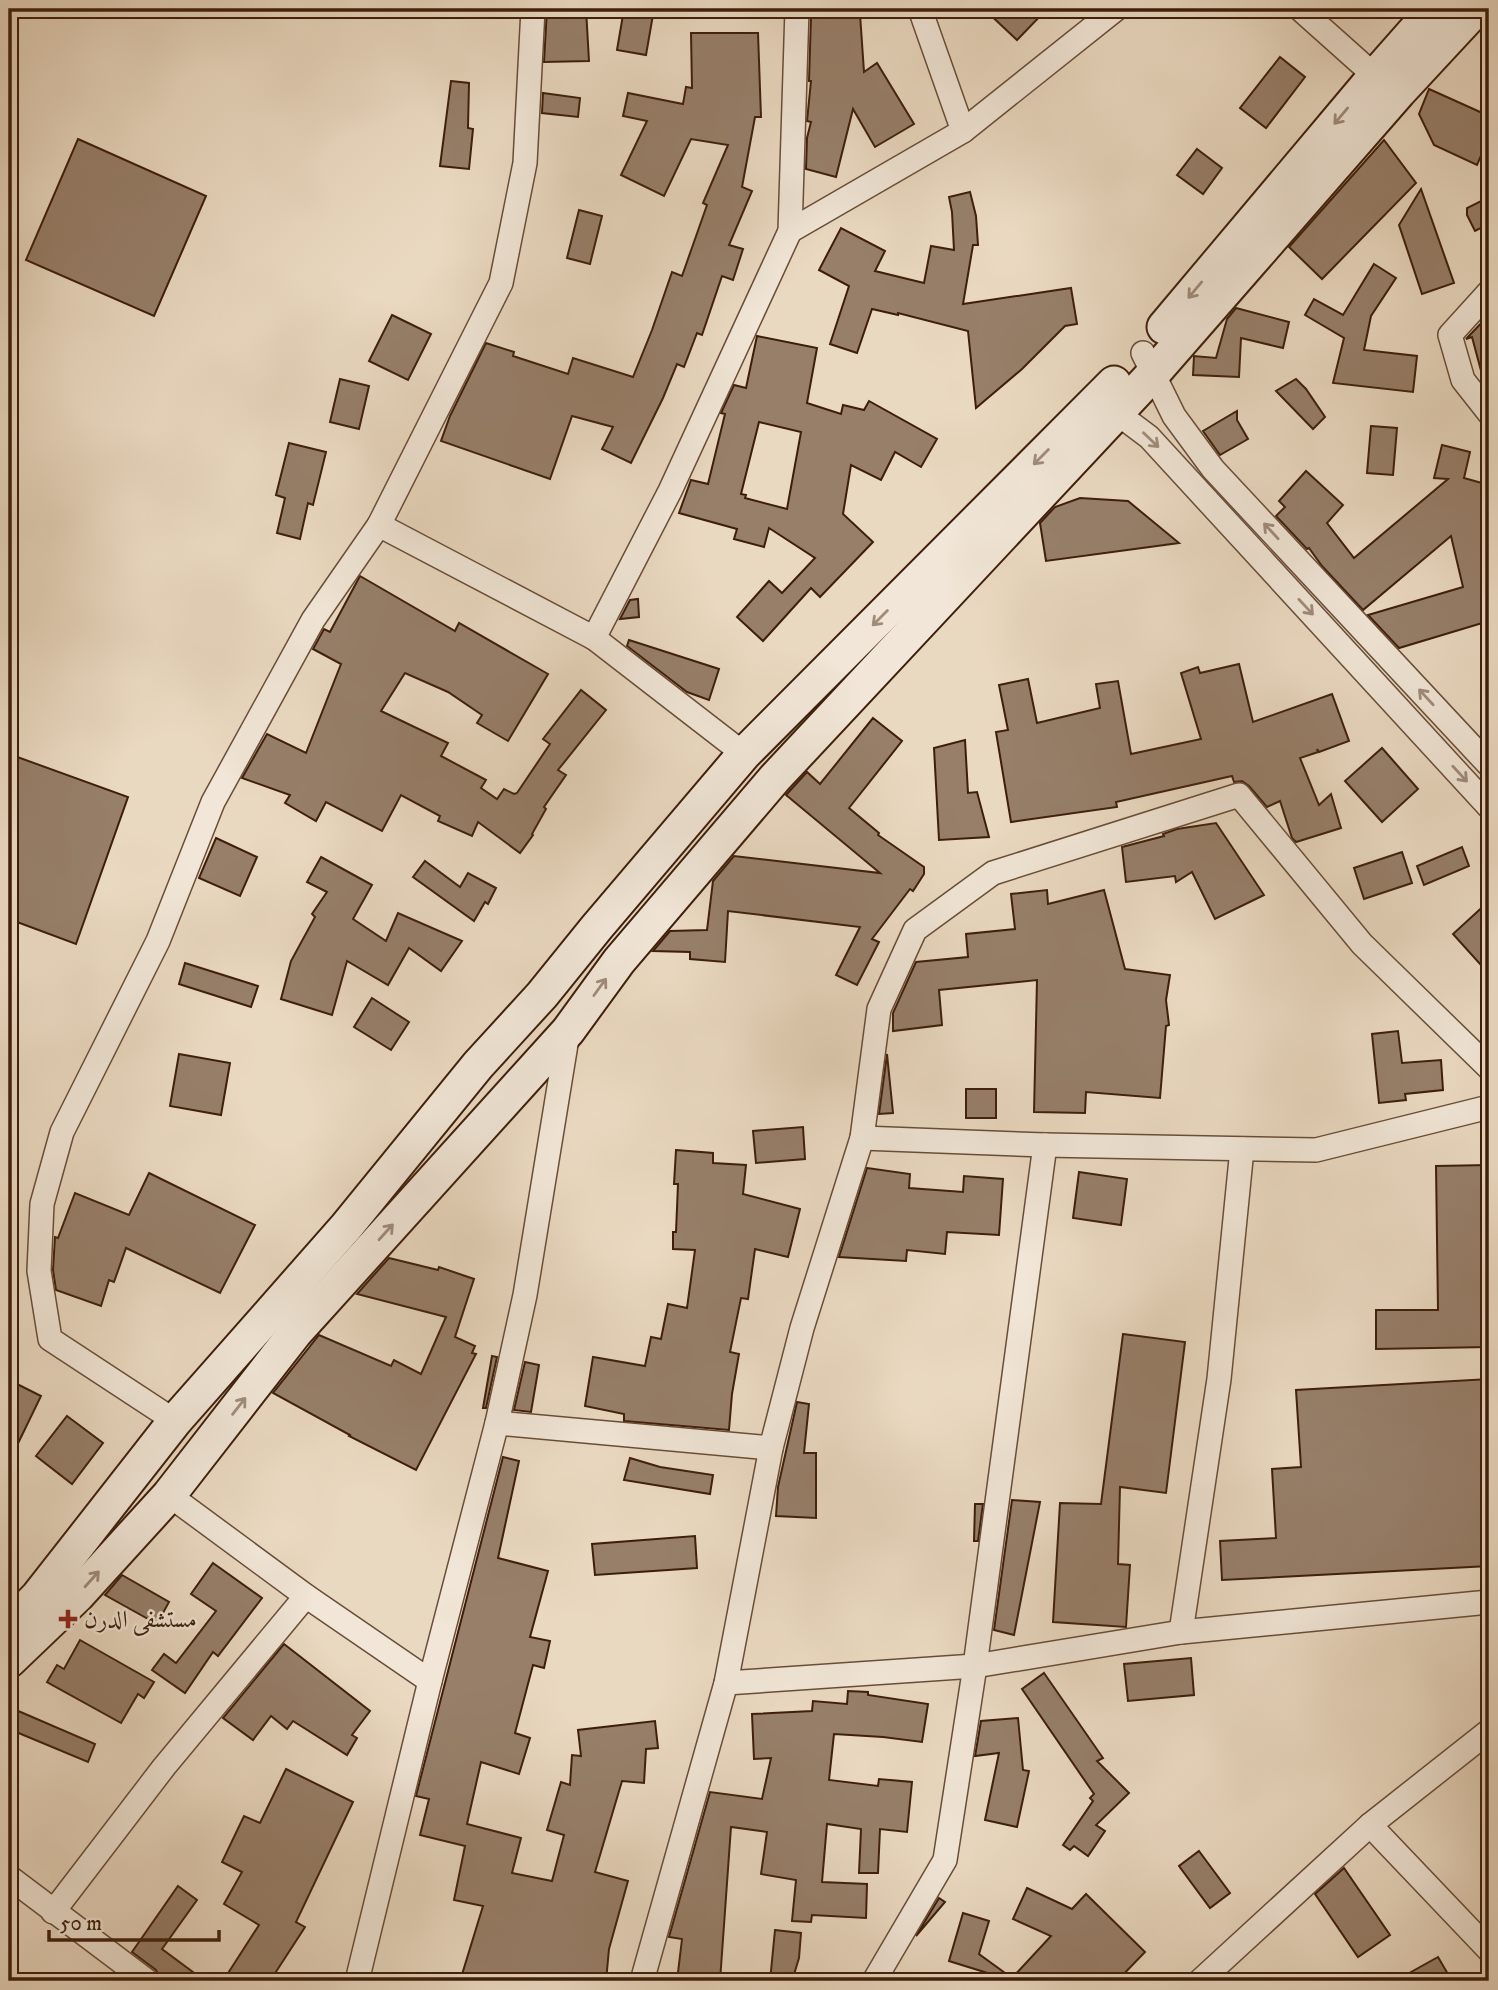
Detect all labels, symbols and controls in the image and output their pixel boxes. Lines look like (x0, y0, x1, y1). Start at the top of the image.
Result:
one-way arrow (1333, 106, 1349, 124)
one-way arrow (1187, 281, 1203, 299)
one-way arrow (1142, 432, 1159, 449)
one-way arrow (1033, 449, 1050, 466)
one-way arrow (1262, 523, 1279, 540)
one-way arrow (1297, 598, 1314, 615)
one-way arrow (872, 610, 889, 627)
one-way arrow (1418, 688, 1434, 706)
one-way arrow (1451, 765, 1468, 782)
one-way arrow (593, 978, 607, 997)
one-way arrow (378, 1223, 394, 1241)
one-way arrow (231, 1397, 246, 1415)
one-way arrow (84, 1570, 100, 1588)
place label: مستشفى الدرن (84, 1605, 197, 1636)
marker: مستشفى الدرن (58, 1609, 78, 1629)
scale bar (49, 1899, 219, 1943)
text: 50 m (60, 1911, 102, 1937)

